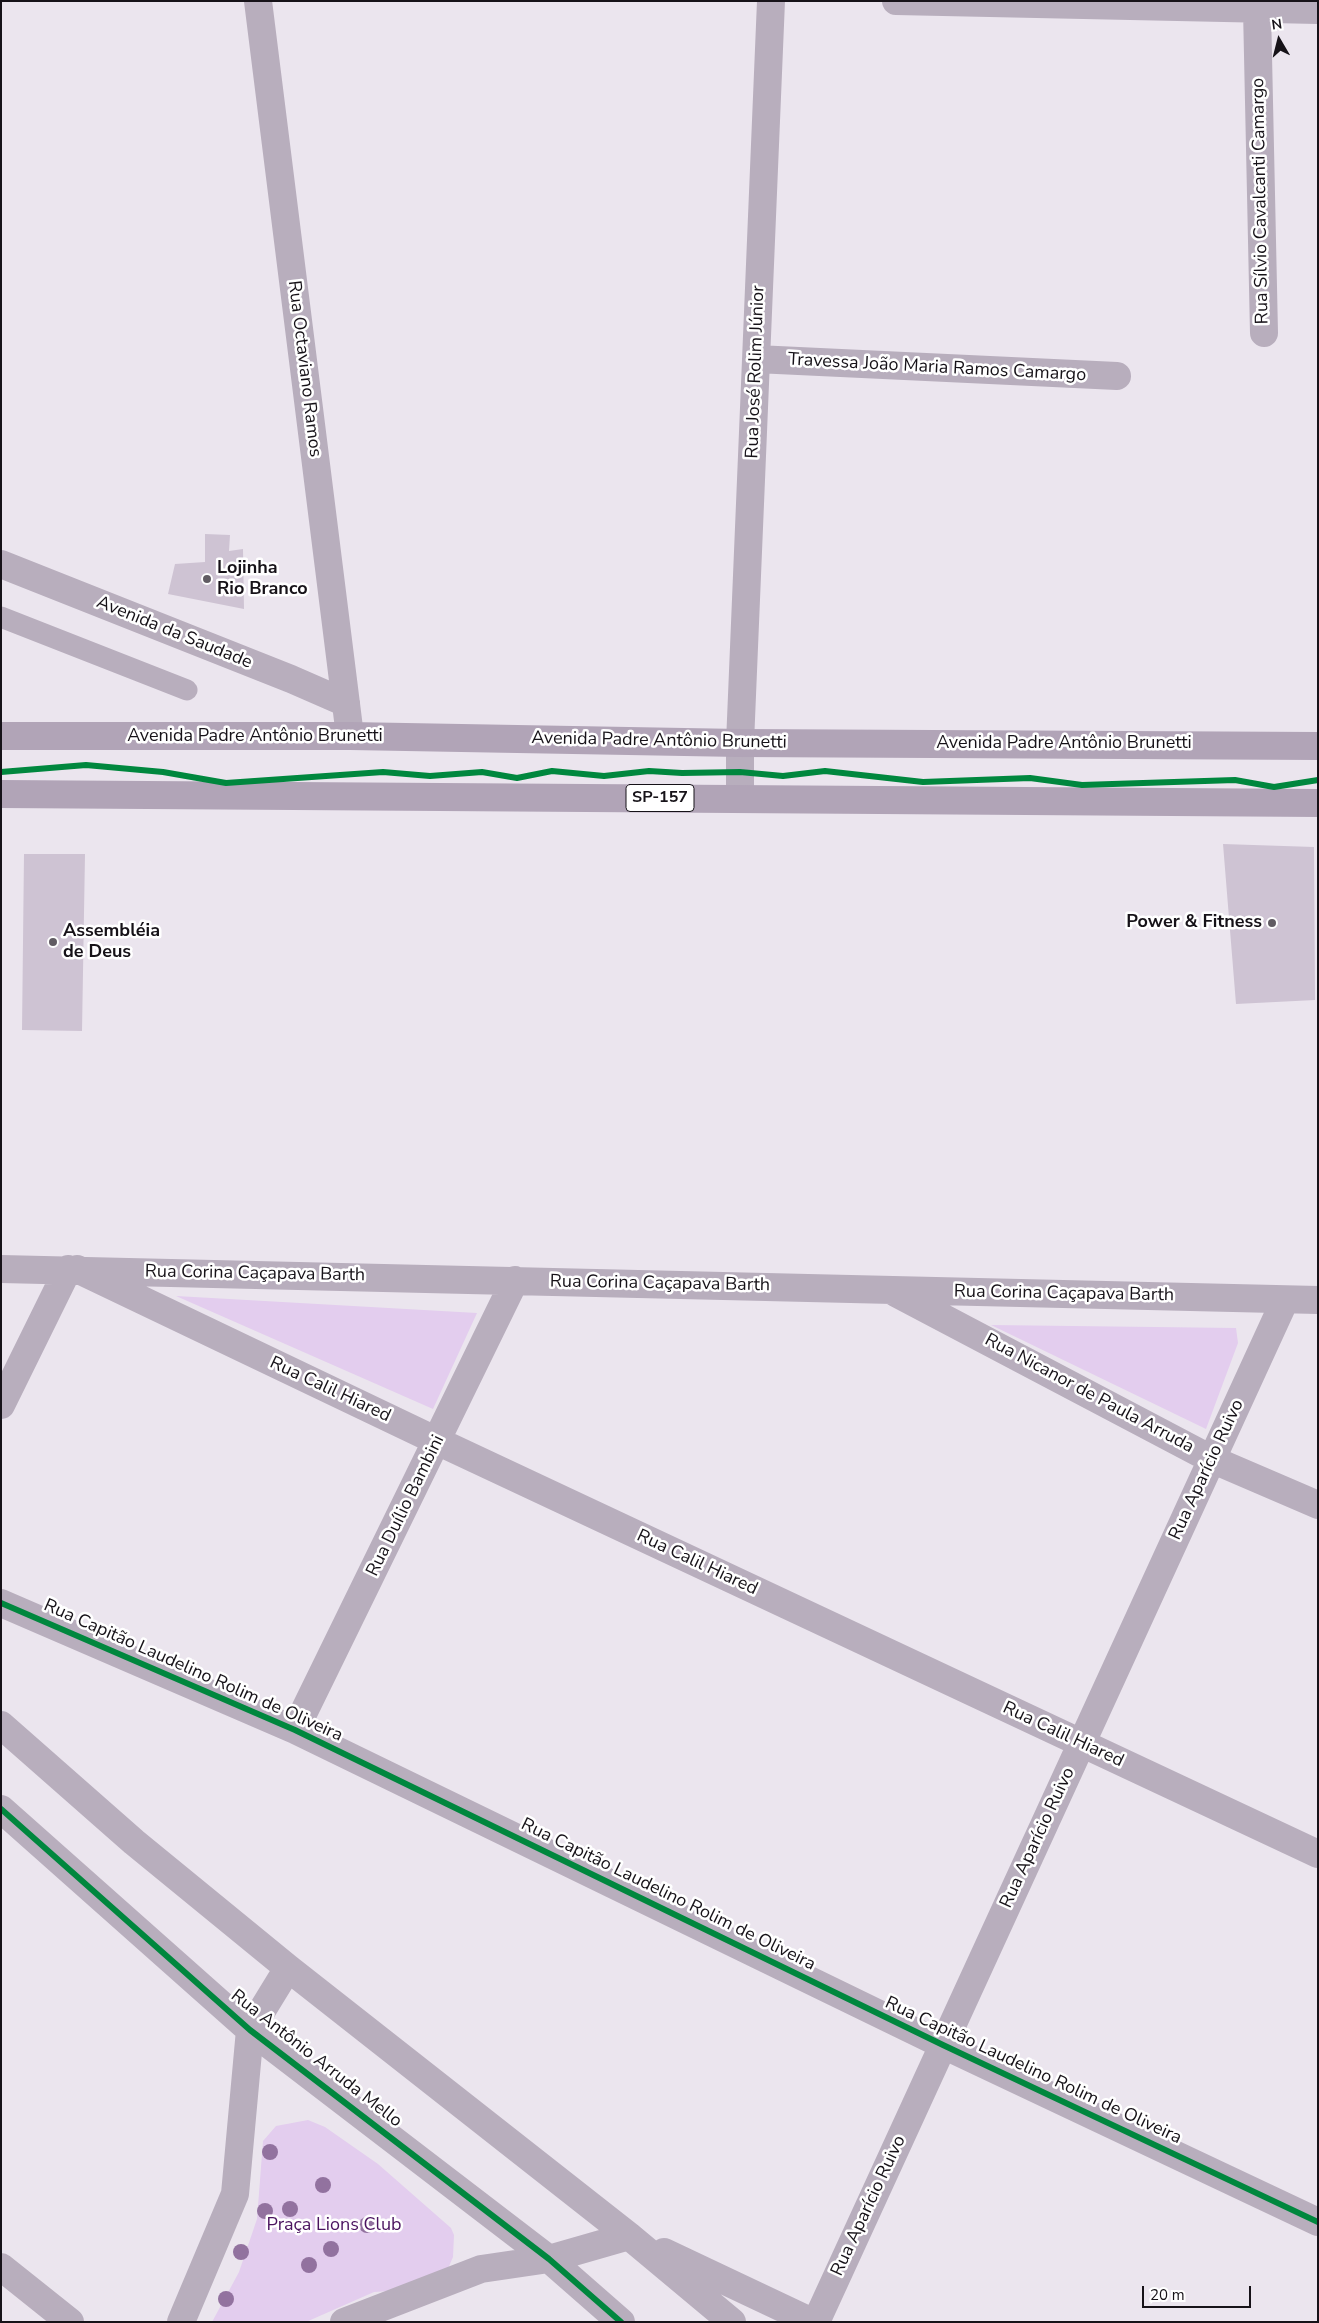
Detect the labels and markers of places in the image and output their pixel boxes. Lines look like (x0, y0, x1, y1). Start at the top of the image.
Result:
place label: Lojinha Rio Branco (217, 558, 308, 600)
marker: Lojinha Rio Branco (201, 573, 213, 585)
place label: Power & Fitness (1126, 912, 1262, 934)
marker: Power & Fitness (1266, 917, 1278, 929)
place label: Assembléia de Deus (63, 921, 160, 964)
marker: Assembléia de Deus (47, 936, 59, 948)

